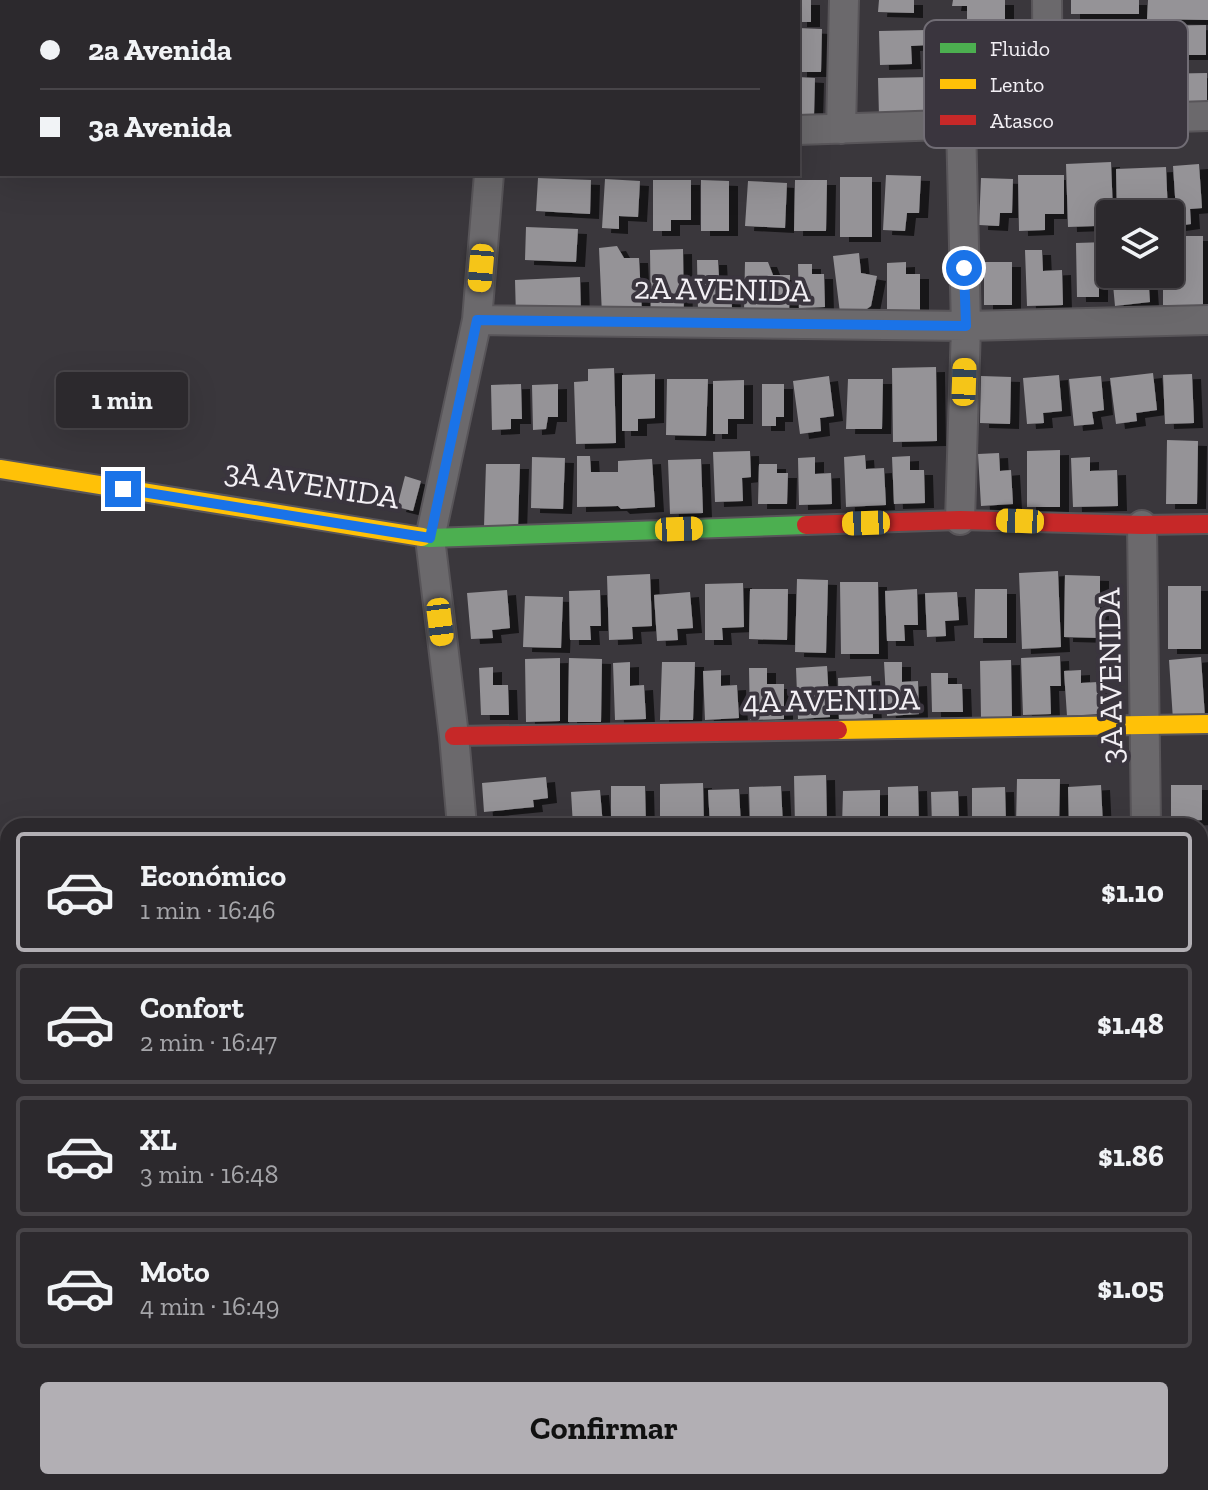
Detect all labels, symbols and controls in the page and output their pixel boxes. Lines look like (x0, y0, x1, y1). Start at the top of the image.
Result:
legend (924, 20, 1188, 148)
text: 2a Avenida (88, 32, 232, 68)
text: Fluido (990, 35, 1050, 62)
text: Lento (990, 71, 1044, 98)
text: Atasco (990, 107, 1054, 134)
text: 3a Avenida (88, 109, 232, 145)
map controls (1096, 200, 1184, 288)
button: layers (1096, 200, 1184, 288)
car (467, 243, 495, 293)
route start (946, 250, 982, 286)
street label: 2A AVENIDA (633, 268, 811, 310)
car (951, 358, 977, 406)
callout: 1 min (57, 373, 189, 429)
text: 1 min (91, 384, 153, 416)
street label: 3A AVENIDA (222, 451, 402, 517)
route end (105, 471, 141, 507)
car (996, 508, 1044, 534)
car (842, 510, 890, 536)
car (655, 516, 703, 542)
street label: 3A AVENIDA (1089, 587, 1131, 764)
car (425, 597, 455, 647)
street label: 4A AVENIDA (742, 679, 920, 721)
icon: car (44, 856, 116, 928)
text: Económico (140, 858, 286, 894)
text: $1.10 (1101, 874, 1164, 910)
text: 1 min · 16:46 (140, 894, 276, 926)
icon: car (44, 988, 116, 1060)
text: Confort (140, 990, 244, 1026)
text: $1.48 (1097, 1006, 1164, 1042)
text: 2 min · 16:47 (140, 1026, 277, 1058)
icon: car (44, 1120, 116, 1192)
text: XL (140, 1122, 177, 1158)
text: $1.86 (1098, 1138, 1164, 1174)
text: 3 min · 16:48 (140, 1158, 278, 1190)
icon: car (44, 1252, 116, 1324)
text: Moto (140, 1254, 210, 1290)
text: $1.05 (1097, 1270, 1164, 1306)
text: 4 min · 16:49 (140, 1290, 280, 1322)
button: Confirmar (40, 1382, 1168, 1474)

